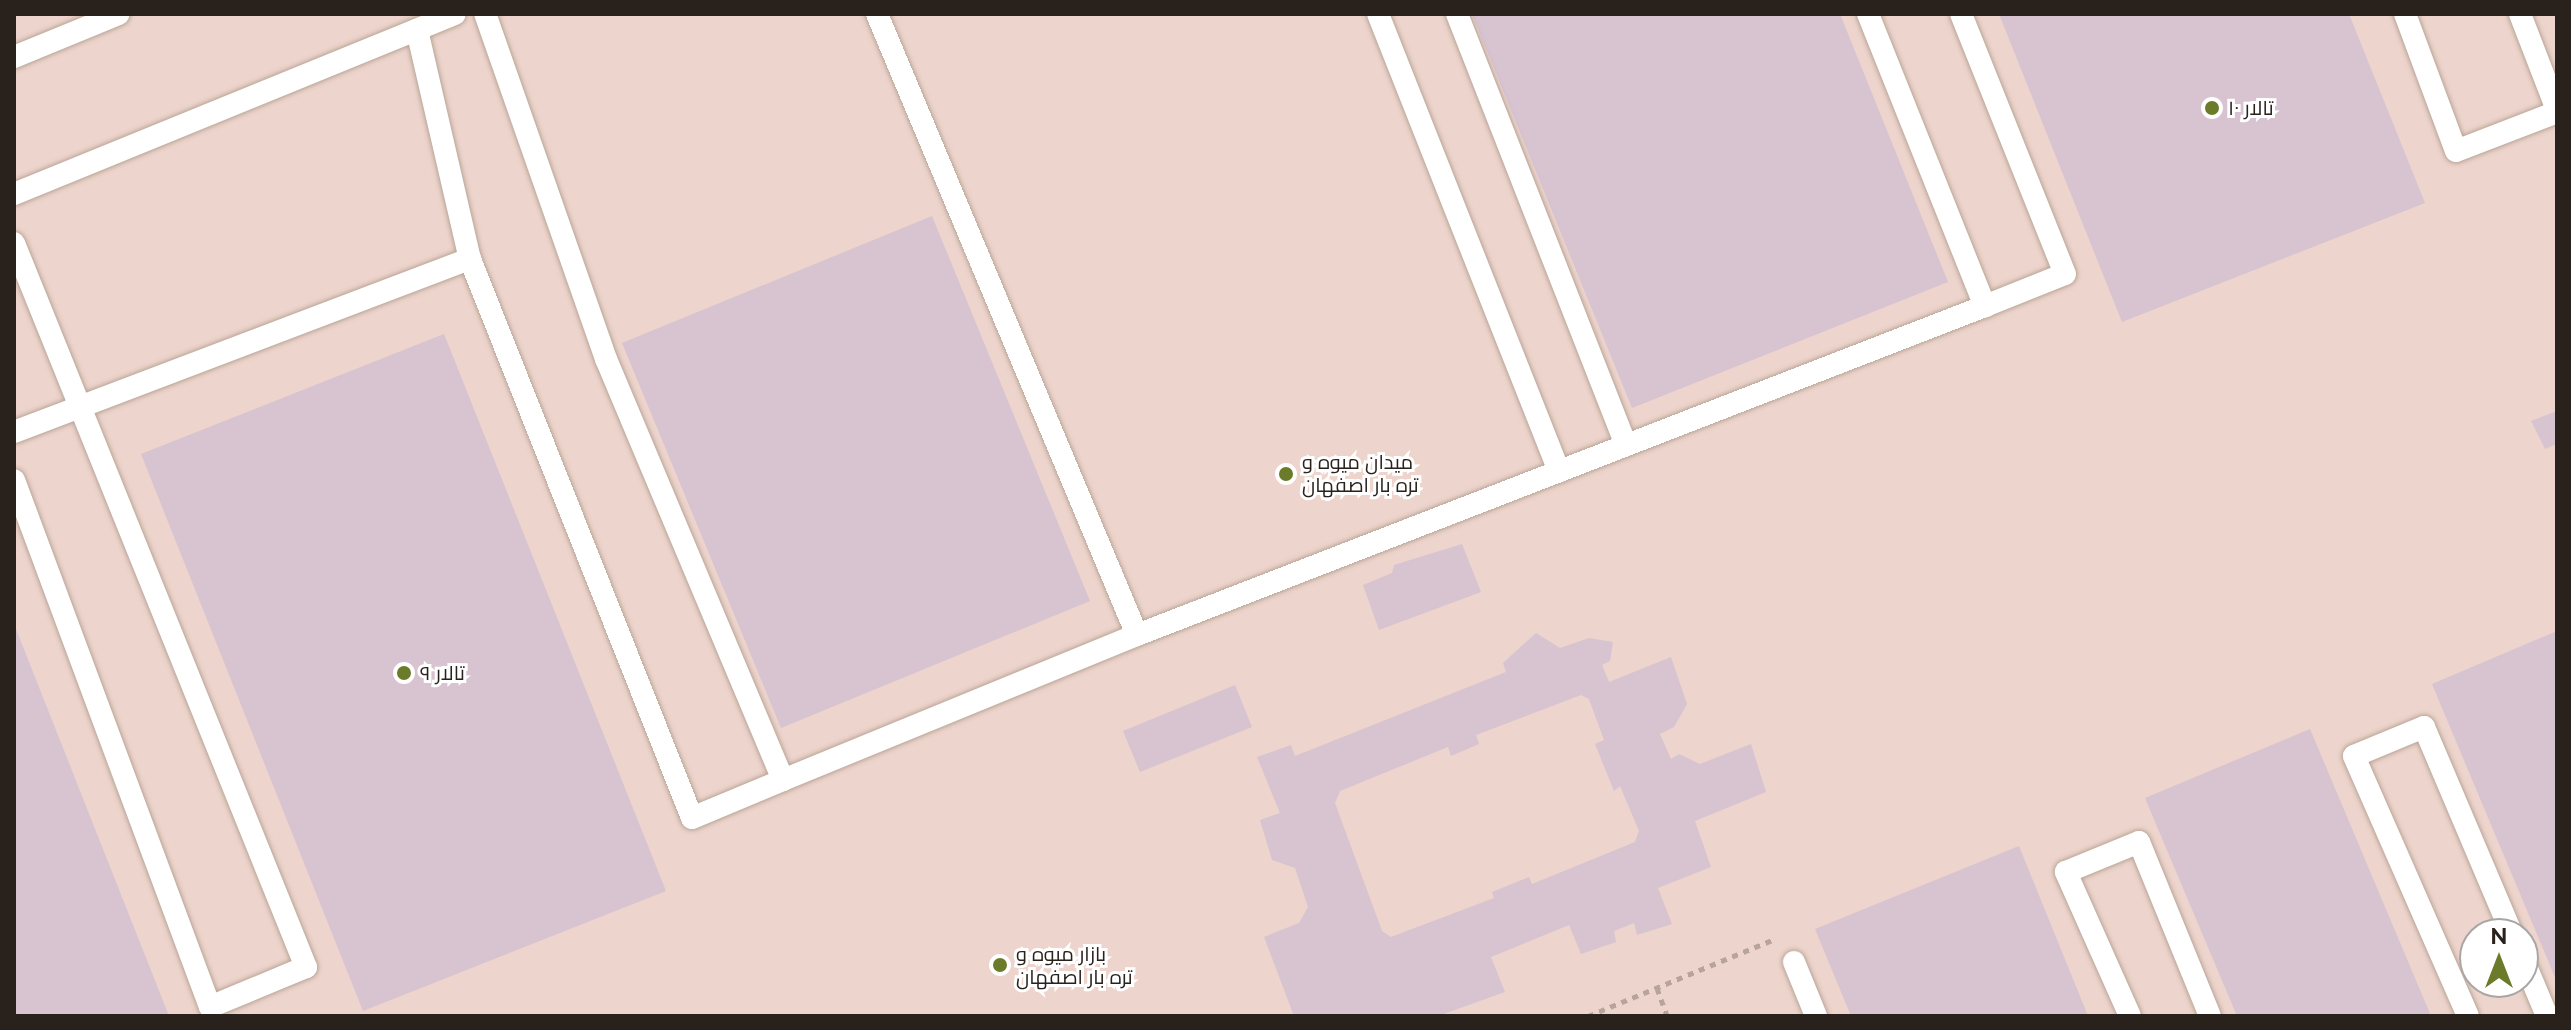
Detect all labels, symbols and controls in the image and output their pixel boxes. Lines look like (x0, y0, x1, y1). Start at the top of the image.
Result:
place label: تالار ۱۰ (2228, 96, 2274, 120)
marker: تالار ۱۰ (2203, 99, 2221, 117)
place label: میدان میوه و تره بار اصفهان (1302, 450, 1419, 497)
marker: میدان میوه و تره بار اصفهان (1277, 465, 1295, 483)
place label: تالار ۹ (420, 661, 465, 685)
marker: تالار ۹ (395, 664, 413, 682)
north arrow (2459, 918, 2539, 998)
text: N (2491, 923, 2507, 949)
place label: بازار میوه و تره بار اصفهان (1016, 942, 1133, 989)
marker: بازار میوه و تره بار اصفهان (991, 956, 1009, 974)

